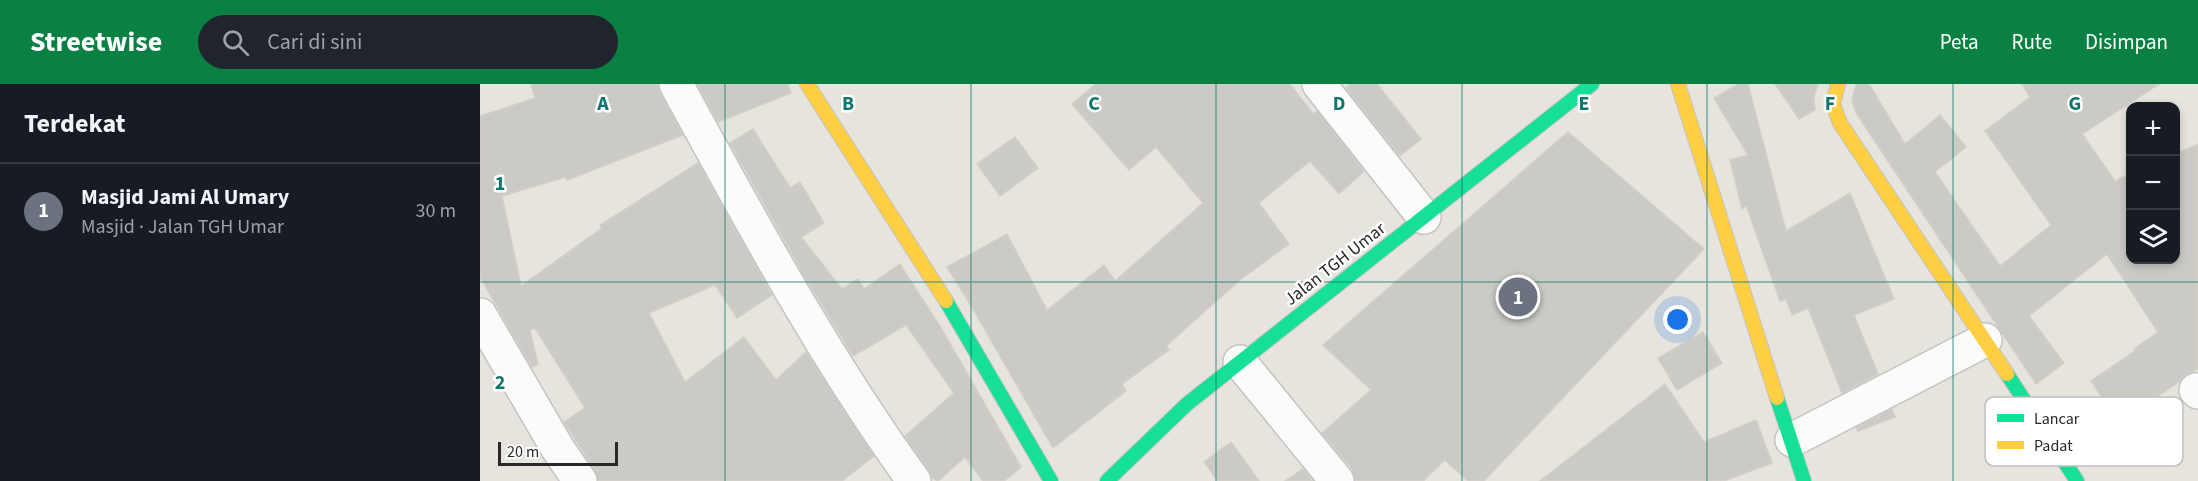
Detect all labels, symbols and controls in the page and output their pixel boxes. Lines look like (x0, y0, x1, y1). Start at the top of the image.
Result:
search box (198, 15, 618, 69)
text: Streetwise (30, 22, 162, 62)
icon: search (219, 26, 252, 59)
text: Cari di sini (267, 26, 362, 58)
text: Peta (1940, 27, 1978, 57)
text: Rute (2011, 27, 2052, 57)
text: Disimpan (2085, 27, 2168, 57)
text: A (596, 90, 609, 118)
text: B (842, 90, 854, 118)
text: C (1088, 90, 1100, 118)
text: D (1333, 90, 1345, 118)
text: E (1579, 90, 1589, 118)
text: F (1825, 90, 1835, 118)
text: G (2069, 90, 2081, 118)
map controls (2126, 102, 2180, 264)
button: + (2126, 102, 2180, 156)
text: Terdekat (24, 105, 126, 142)
button: − (2126, 156, 2180, 210)
text: 1 (495, 170, 505, 198)
text: Masjid Jami Al Umary (81, 181, 289, 213)
text: 1 (38, 197, 49, 225)
text: 30 m (416, 197, 456, 225)
button: layers (2126, 210, 2180, 264)
text: Masjid · Jalan TGH Umar (81, 213, 284, 241)
street label: Jalan TGH Umar (1279, 216, 1391, 312)
pin: 1 (1498, 274, 1538, 320)
your location (1663, 305, 1692, 334)
text: 2 (495, 369, 505, 397)
legend (1985, 397, 2183, 466)
text: Lancar (2034, 408, 2080, 430)
text: Padat (2034, 435, 2073, 457)
scale bar (498, 439, 618, 466)
text: 20 m (507, 441, 539, 463)

